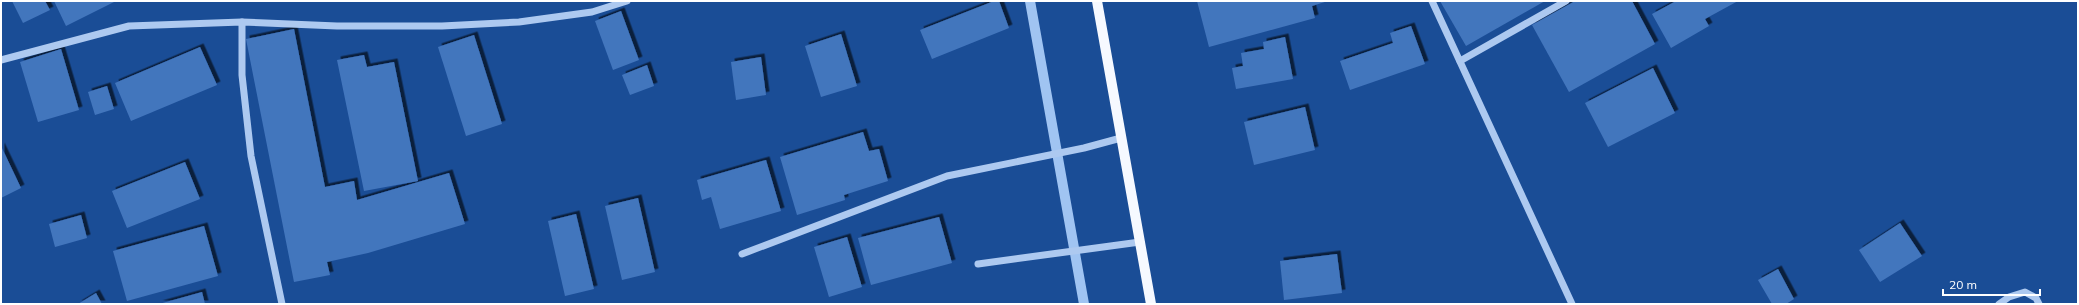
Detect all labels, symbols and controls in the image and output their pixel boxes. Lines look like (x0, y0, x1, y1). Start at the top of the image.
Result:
scale bar (1943, 271, 2040, 297)
text: 20 m (1949, 277, 1977, 292)

